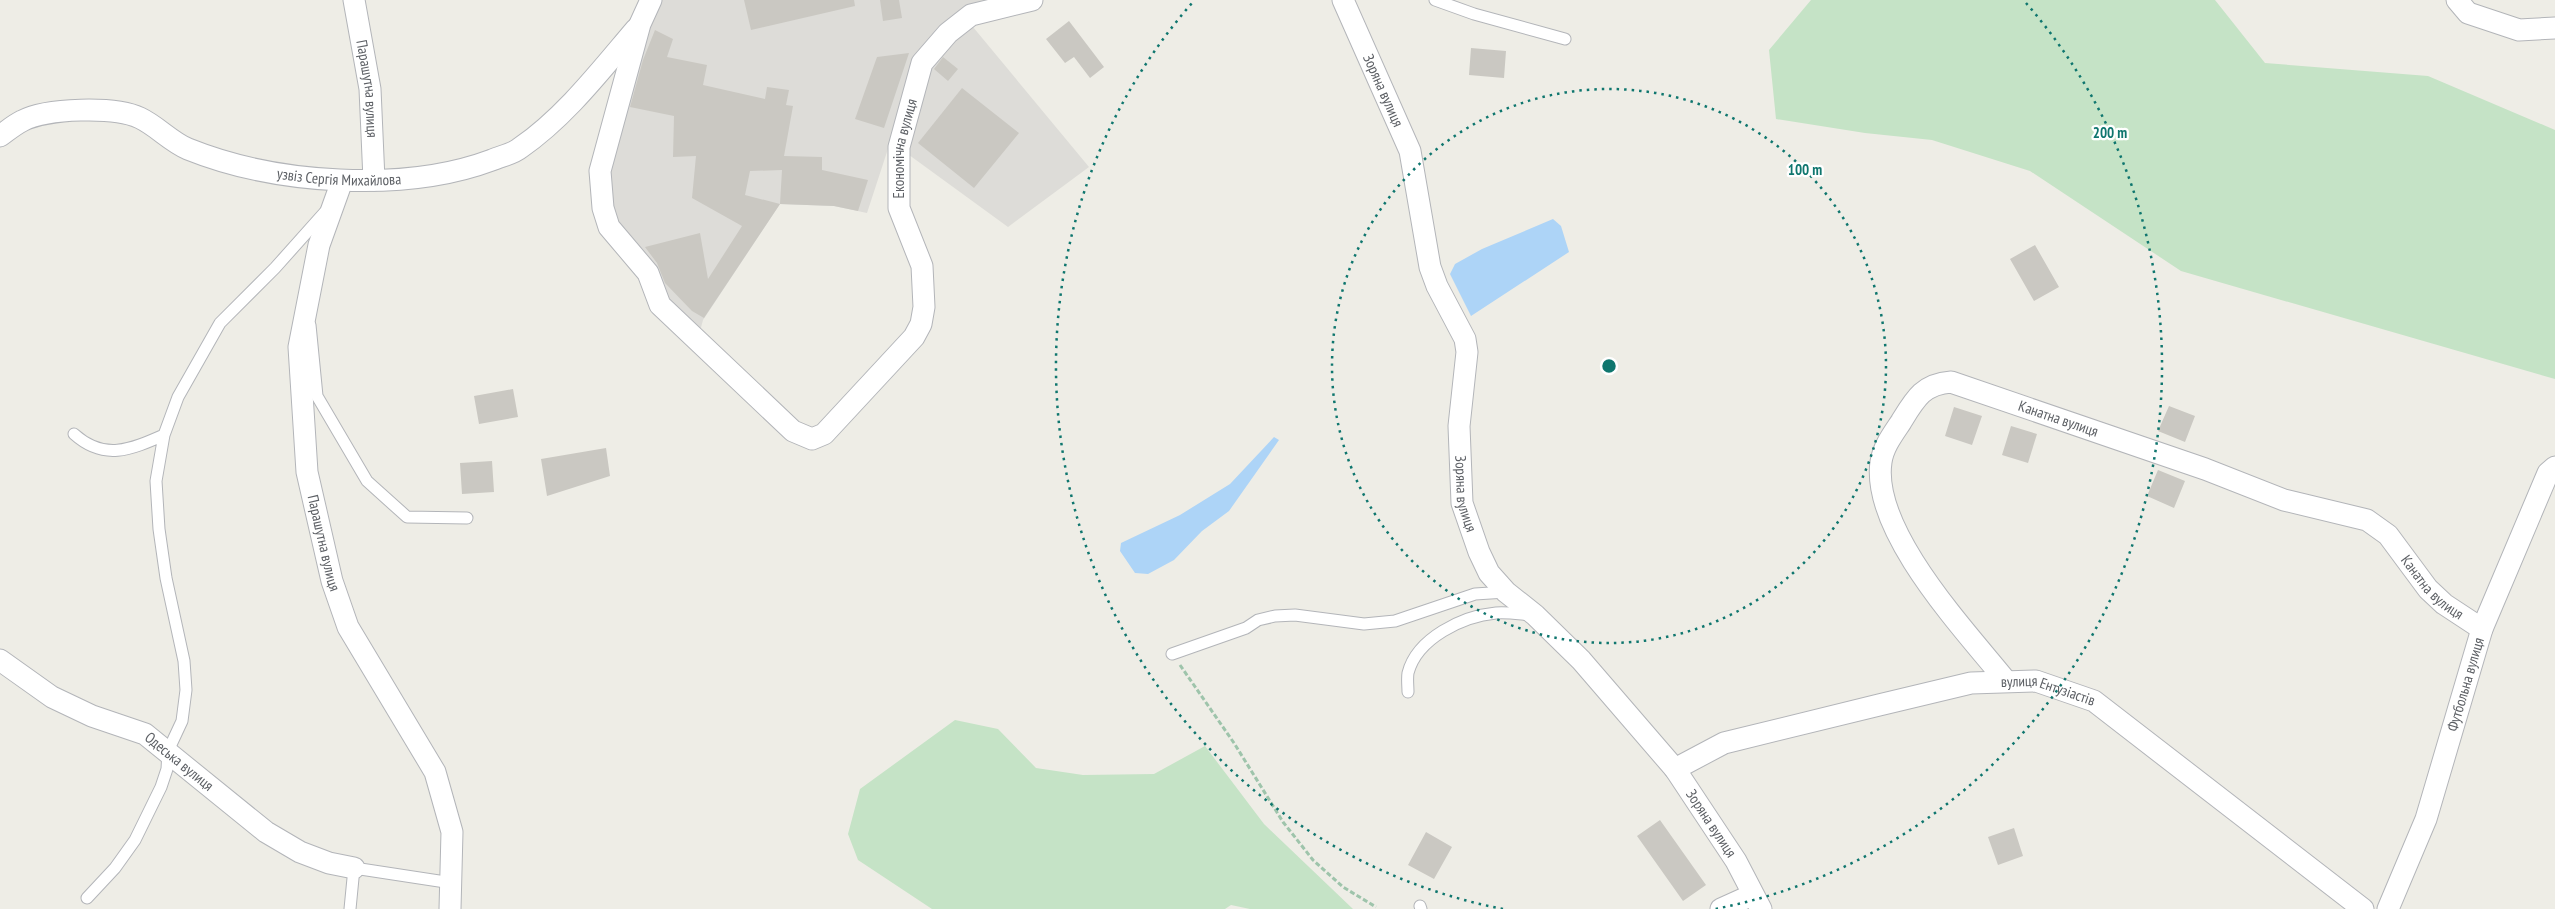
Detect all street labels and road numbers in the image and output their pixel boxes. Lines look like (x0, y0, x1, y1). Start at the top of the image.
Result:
street label: Парашутна вулиця (352, 38, 382, 138)
street label: Зоряна вулиця (1359, 51, 1408, 130)
street label: Економічна вулиця (889, 96, 921, 198)
street label: узвіз Сергія Михайлова (276, 163, 402, 190)
street label: Канатна вулиця (2016, 396, 2101, 441)
street label: Зоряна вулиця (1451, 455, 1481, 535)
street label: Парашутна вулиця (304, 493, 345, 594)
street label: Канатна вулиця (2397, 551, 2467, 623)
street label: Футбольна вулиця (2442, 635, 2488, 733)
street label: вулиця Ентузіастів (2000, 671, 2098, 710)
street label: Одеська вулиця (141, 728, 218, 795)
street label: Зоряна вулиця (1682, 786, 1741, 861)

